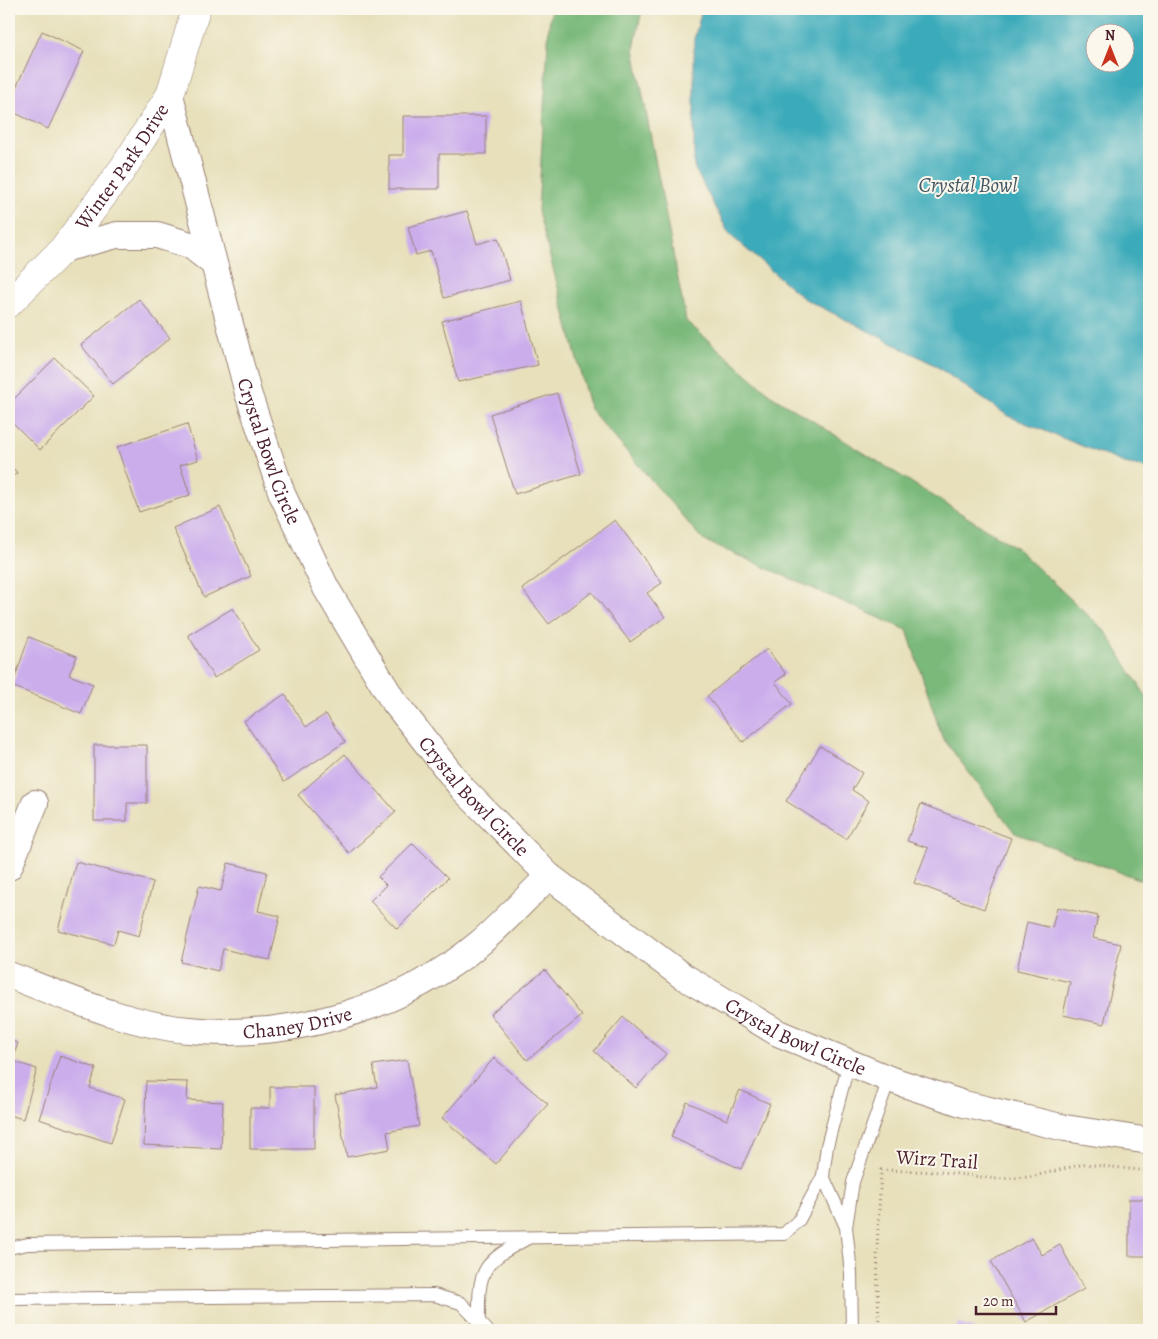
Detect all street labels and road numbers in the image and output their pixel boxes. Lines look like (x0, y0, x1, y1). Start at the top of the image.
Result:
street label: Winter Park Drive (68, 98, 175, 236)
street label: Crystal Bowl Circle (231, 375, 307, 529)
street label: Crystal Bowl Circle (412, 731, 535, 863)
street label: Crystal Bowl Circle (720, 991, 870, 1082)
street label: Chaney Drive (242, 1000, 355, 1046)
street label: Wirz Trail (894, 1143, 979, 1176)

